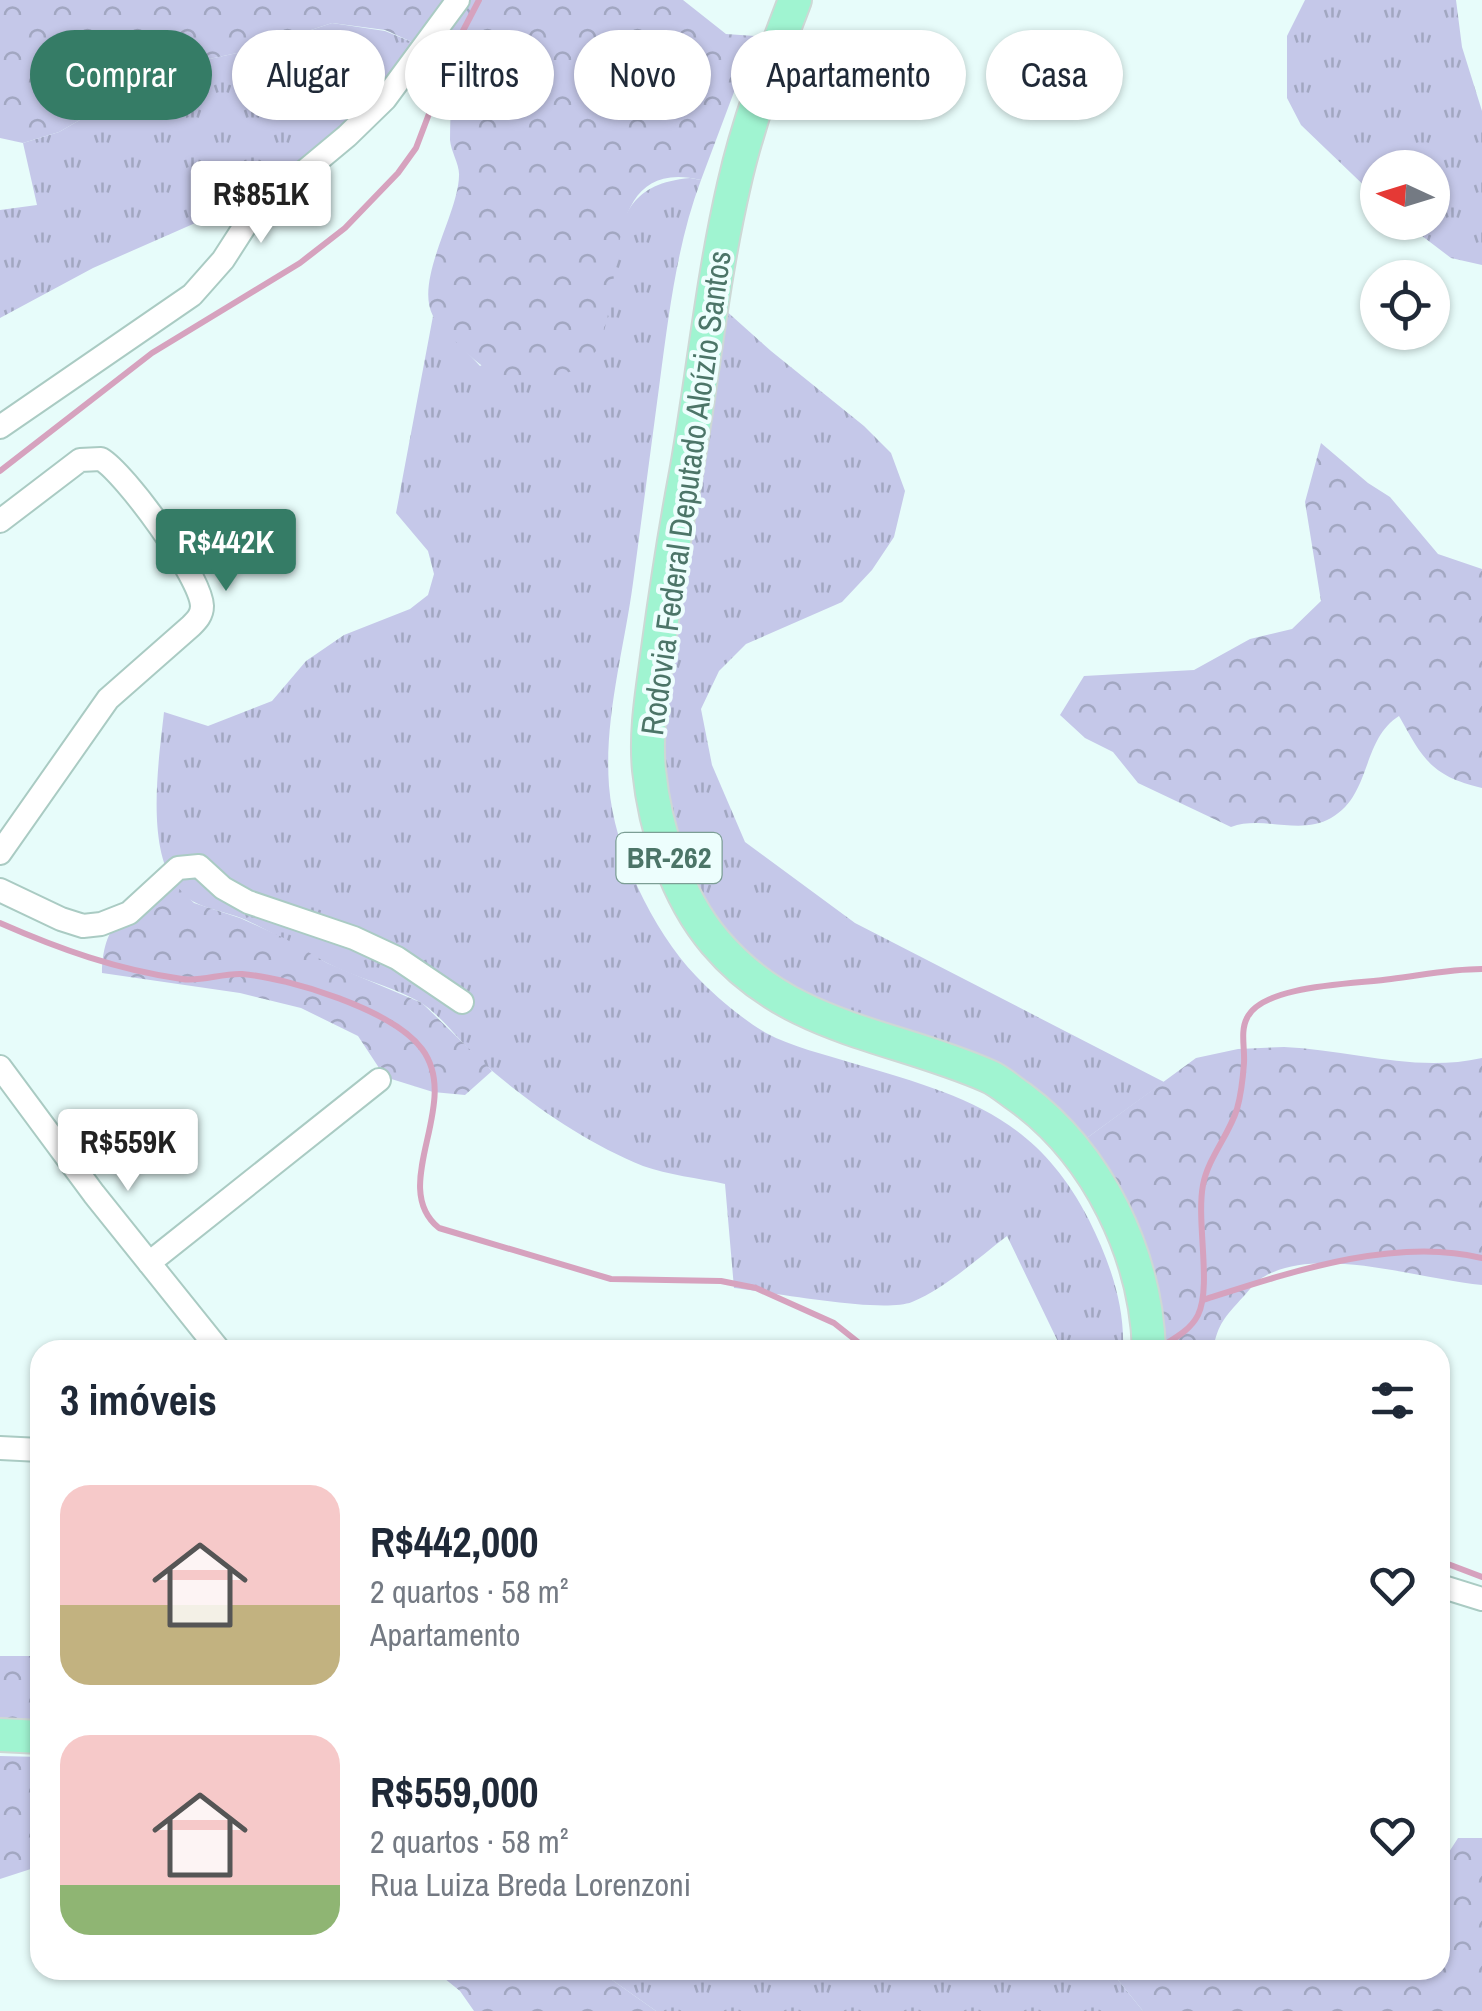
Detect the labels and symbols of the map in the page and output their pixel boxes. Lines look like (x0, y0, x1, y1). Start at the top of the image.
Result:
north arrow (1360, 150, 1450, 240)
pin: R$851K (180, 161, 342, 246)
street label: Rodovia Federal Deputado Aloízio Santos (630, 248, 741, 738)
pin: R$442K (145, 509, 307, 594)
road number: BR-262 (616, 833, 722, 883)
pin: R$559K (47, 1109, 209, 1194)

